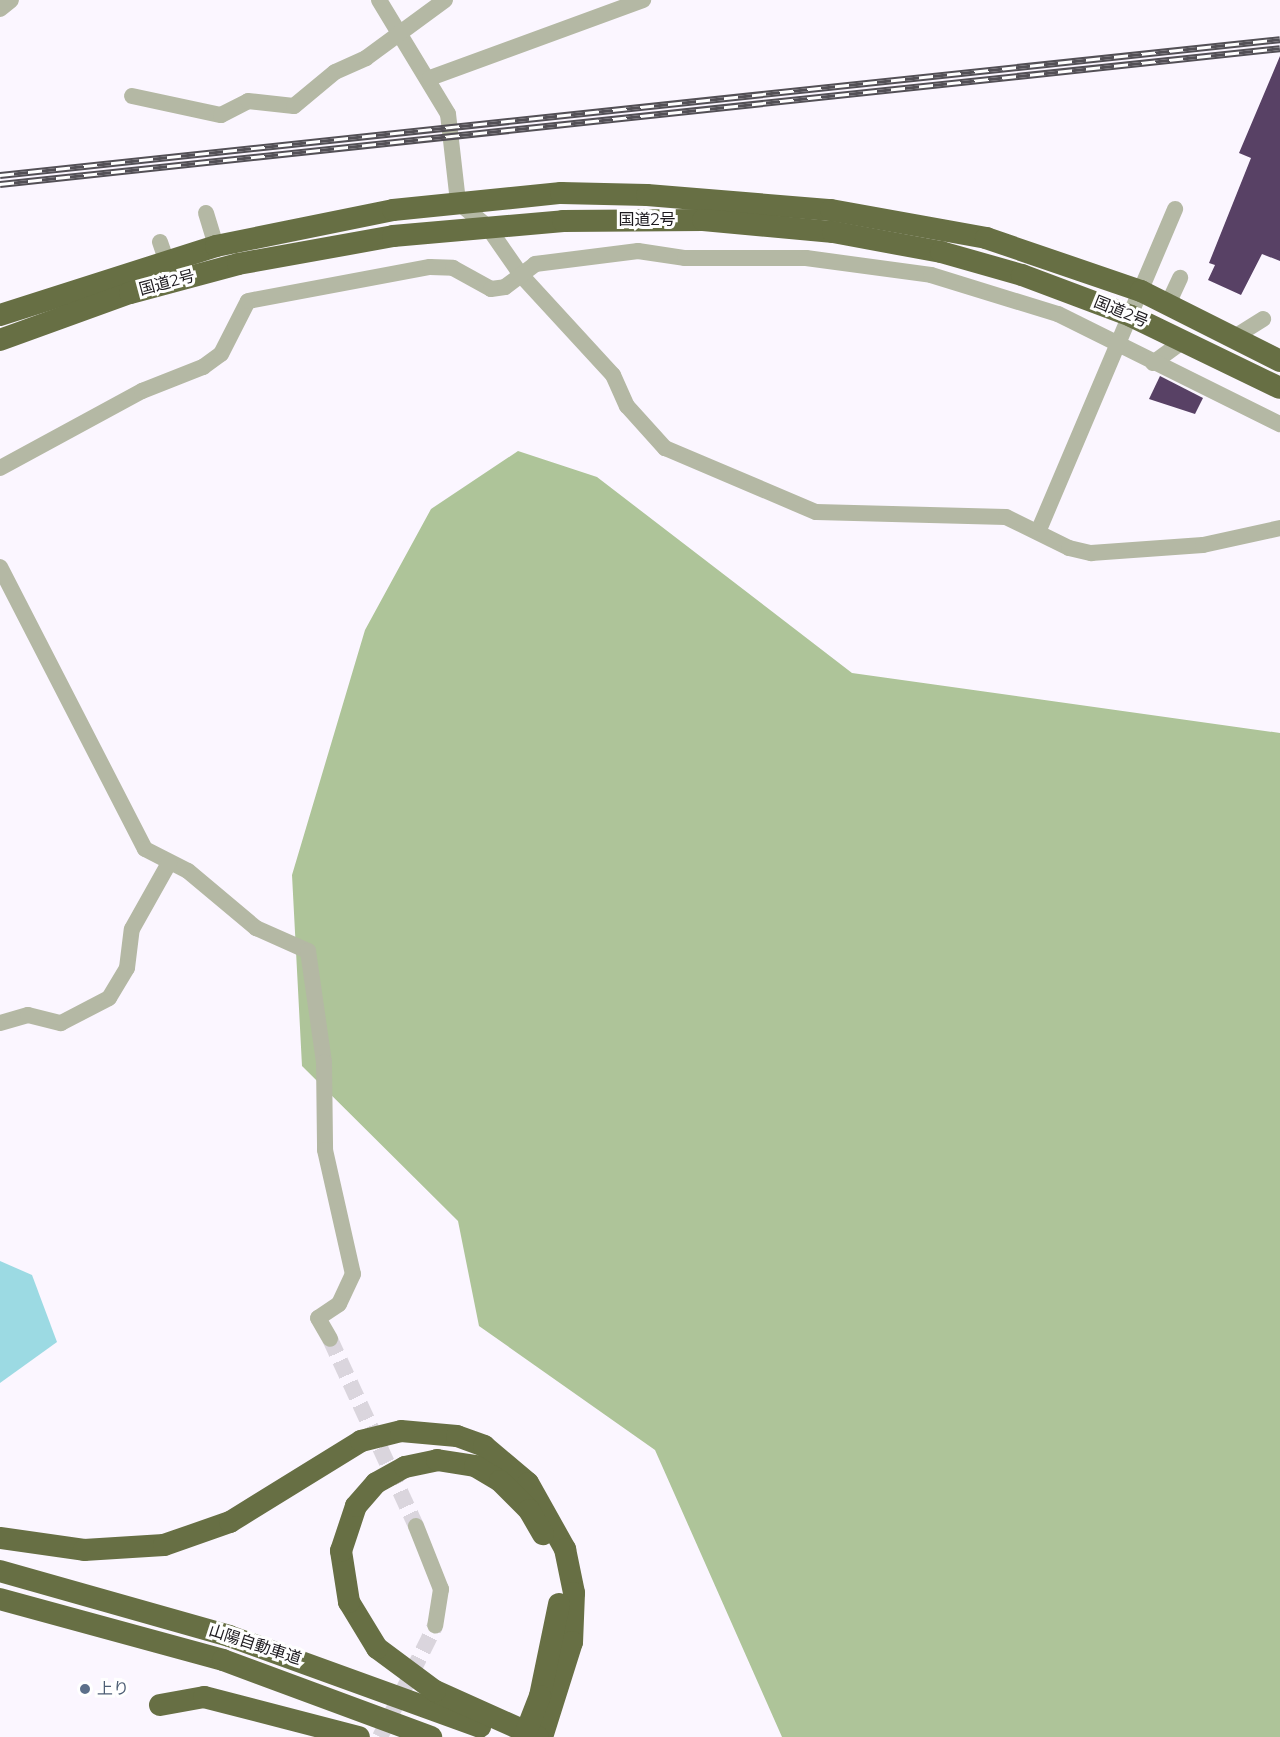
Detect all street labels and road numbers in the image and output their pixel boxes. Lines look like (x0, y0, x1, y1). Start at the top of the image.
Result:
street label: 国道2号 (618, 210, 676, 230)
street label: 国道2号 (137, 266, 197, 300)
street label: 国道2号 (1091, 292, 1151, 332)
street label: 山陽自動車道 (206, 1621, 304, 1669)

